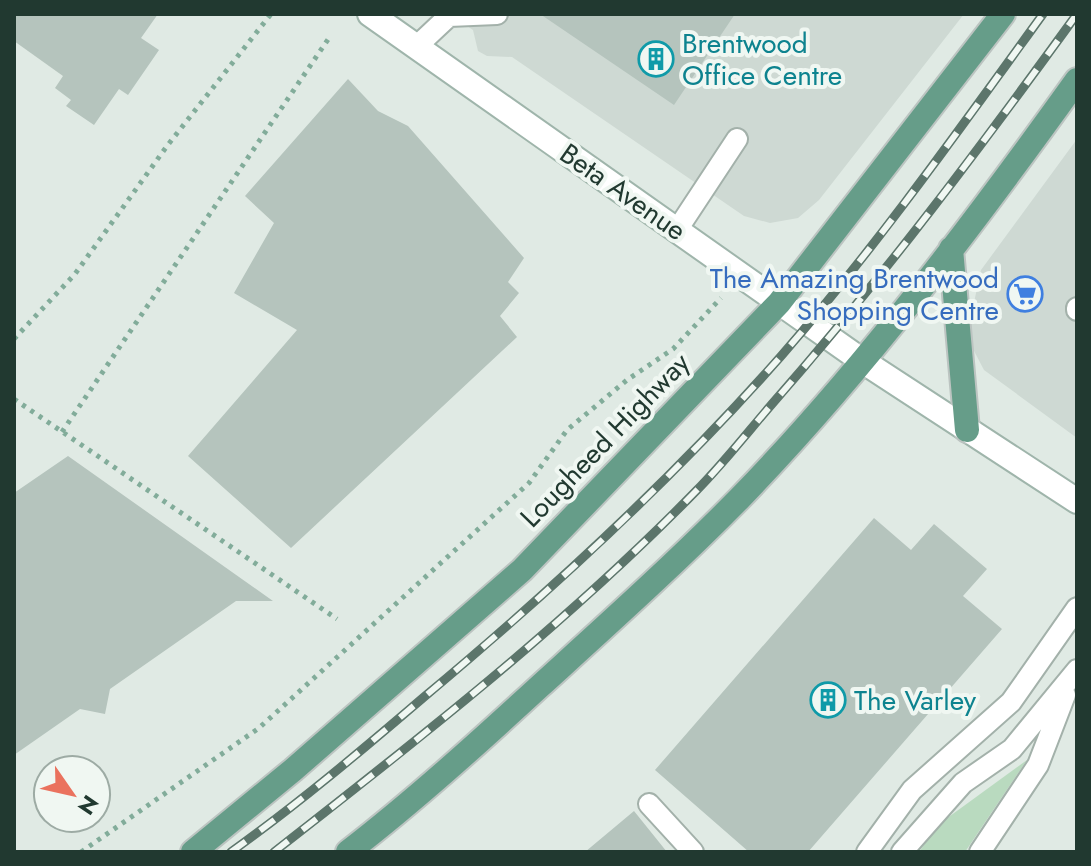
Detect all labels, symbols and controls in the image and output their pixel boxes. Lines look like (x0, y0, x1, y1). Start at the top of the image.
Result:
place label: Brentwood Office Centre (682, 23, 842, 96)
building icon: Brentwood Office Centre (637, 40, 675, 78)
street label: Beta Avenue (552, 133, 694, 251)
place label: The Amazing Brentwood Shopping Centre (710, 258, 999, 331)
supermarket icon: The Amazing Brentwood Shopping Centre (1006, 275, 1044, 313)
street label: Lougheed Highway (511, 343, 700, 537)
place label: The Varley (854, 680, 977, 721)
building icon: The Varley (809, 681, 847, 719)
north arrow (32, 754, 112, 834)
text: N (70, 789, 107, 821)

